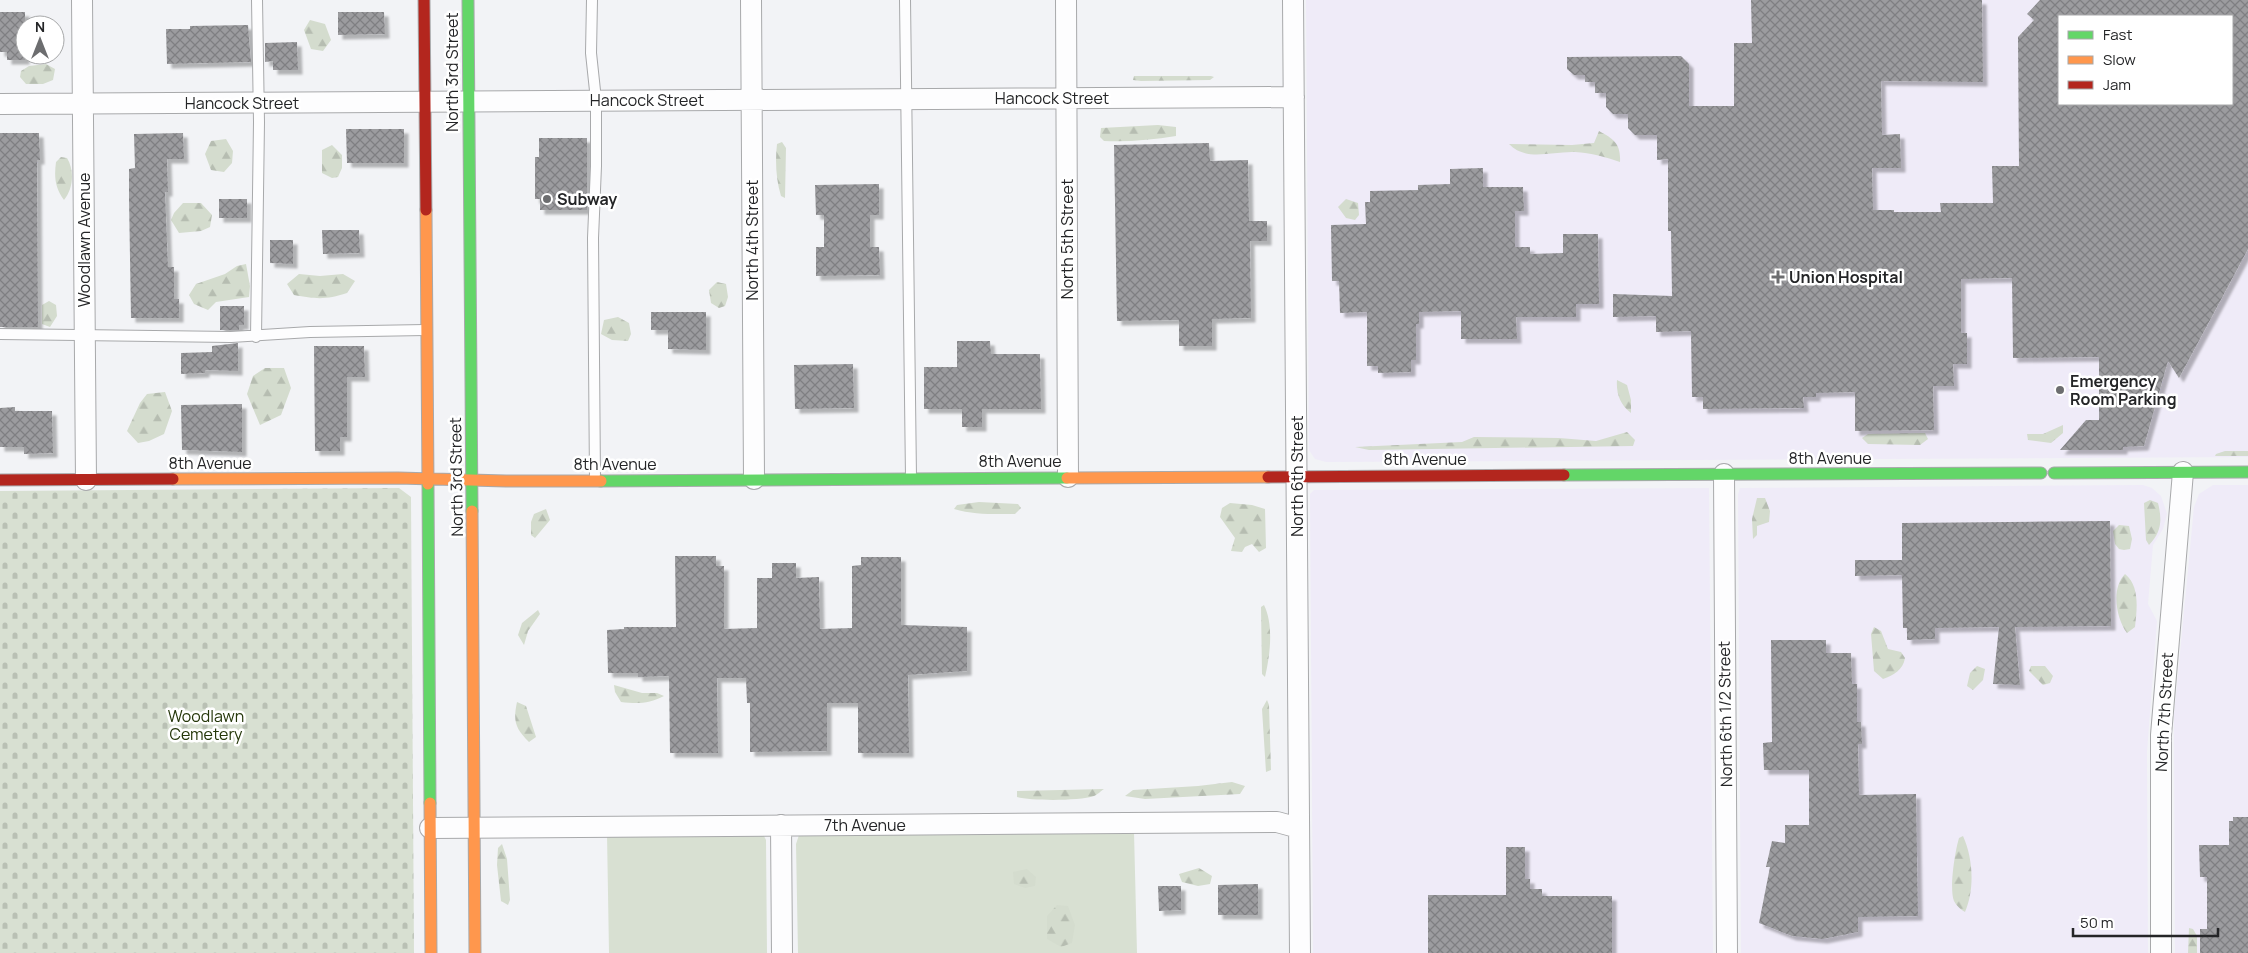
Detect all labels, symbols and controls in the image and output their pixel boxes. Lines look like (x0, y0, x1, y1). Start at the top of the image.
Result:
street label: North 3rd Street (441, 12, 463, 132)
north arrow (15, 15, 65, 65)
legend (2058, 15, 2233, 105)
text: N (35, 17, 45, 36)
text: Fast (2103, 24, 2132, 45)
text: Slow (2103, 49, 2136, 70)
text: Jam (2103, 74, 2131, 95)
street label: Hancock Street (995, 87, 1109, 109)
street label: Hancock Street (590, 89, 704, 111)
street label: Hancock Street (185, 92, 299, 114)
street label: Woodlawn Avenue (73, 173, 95, 307)
street label: North 5th Street (1056, 179, 1078, 299)
street label: North 4th Street (741, 180, 763, 300)
place label: Subway (557, 188, 617, 210)
marker: Subway (541, 193, 553, 205)
place label: Union Hospital (1789, 266, 1903, 288)
marker: Union Hospital (1771, 270, 1785, 284)
place label: Emergency Room Parking (2070, 370, 2176, 410)
marker: Emergency Room Parking (2054, 384, 2066, 396)
street label: North 6th Street (1286, 415, 1308, 537)
street label: North 3rd Street (444, 417, 468, 537)
street label: 8th Avenue (1788, 447, 1872, 469)
street label: 8th Avenue (1383, 448, 1467, 470)
street label: 8th Avenue (978, 450, 1062, 472)
street label: 8th Avenue (168, 452, 252, 474)
street label: 8th Avenue (573, 453, 657, 475)
street label: North 6th 1/2 Street (1713, 641, 1737, 787)
street label: North 7th Street (2150, 652, 2178, 772)
park label: Woodlawn Cemetery (168, 705, 244, 745)
street label: 7th Avenue (824, 814, 906, 836)
scale bar (2073, 906, 2218, 938)
text: 50 m (2080, 912, 2114, 933)

